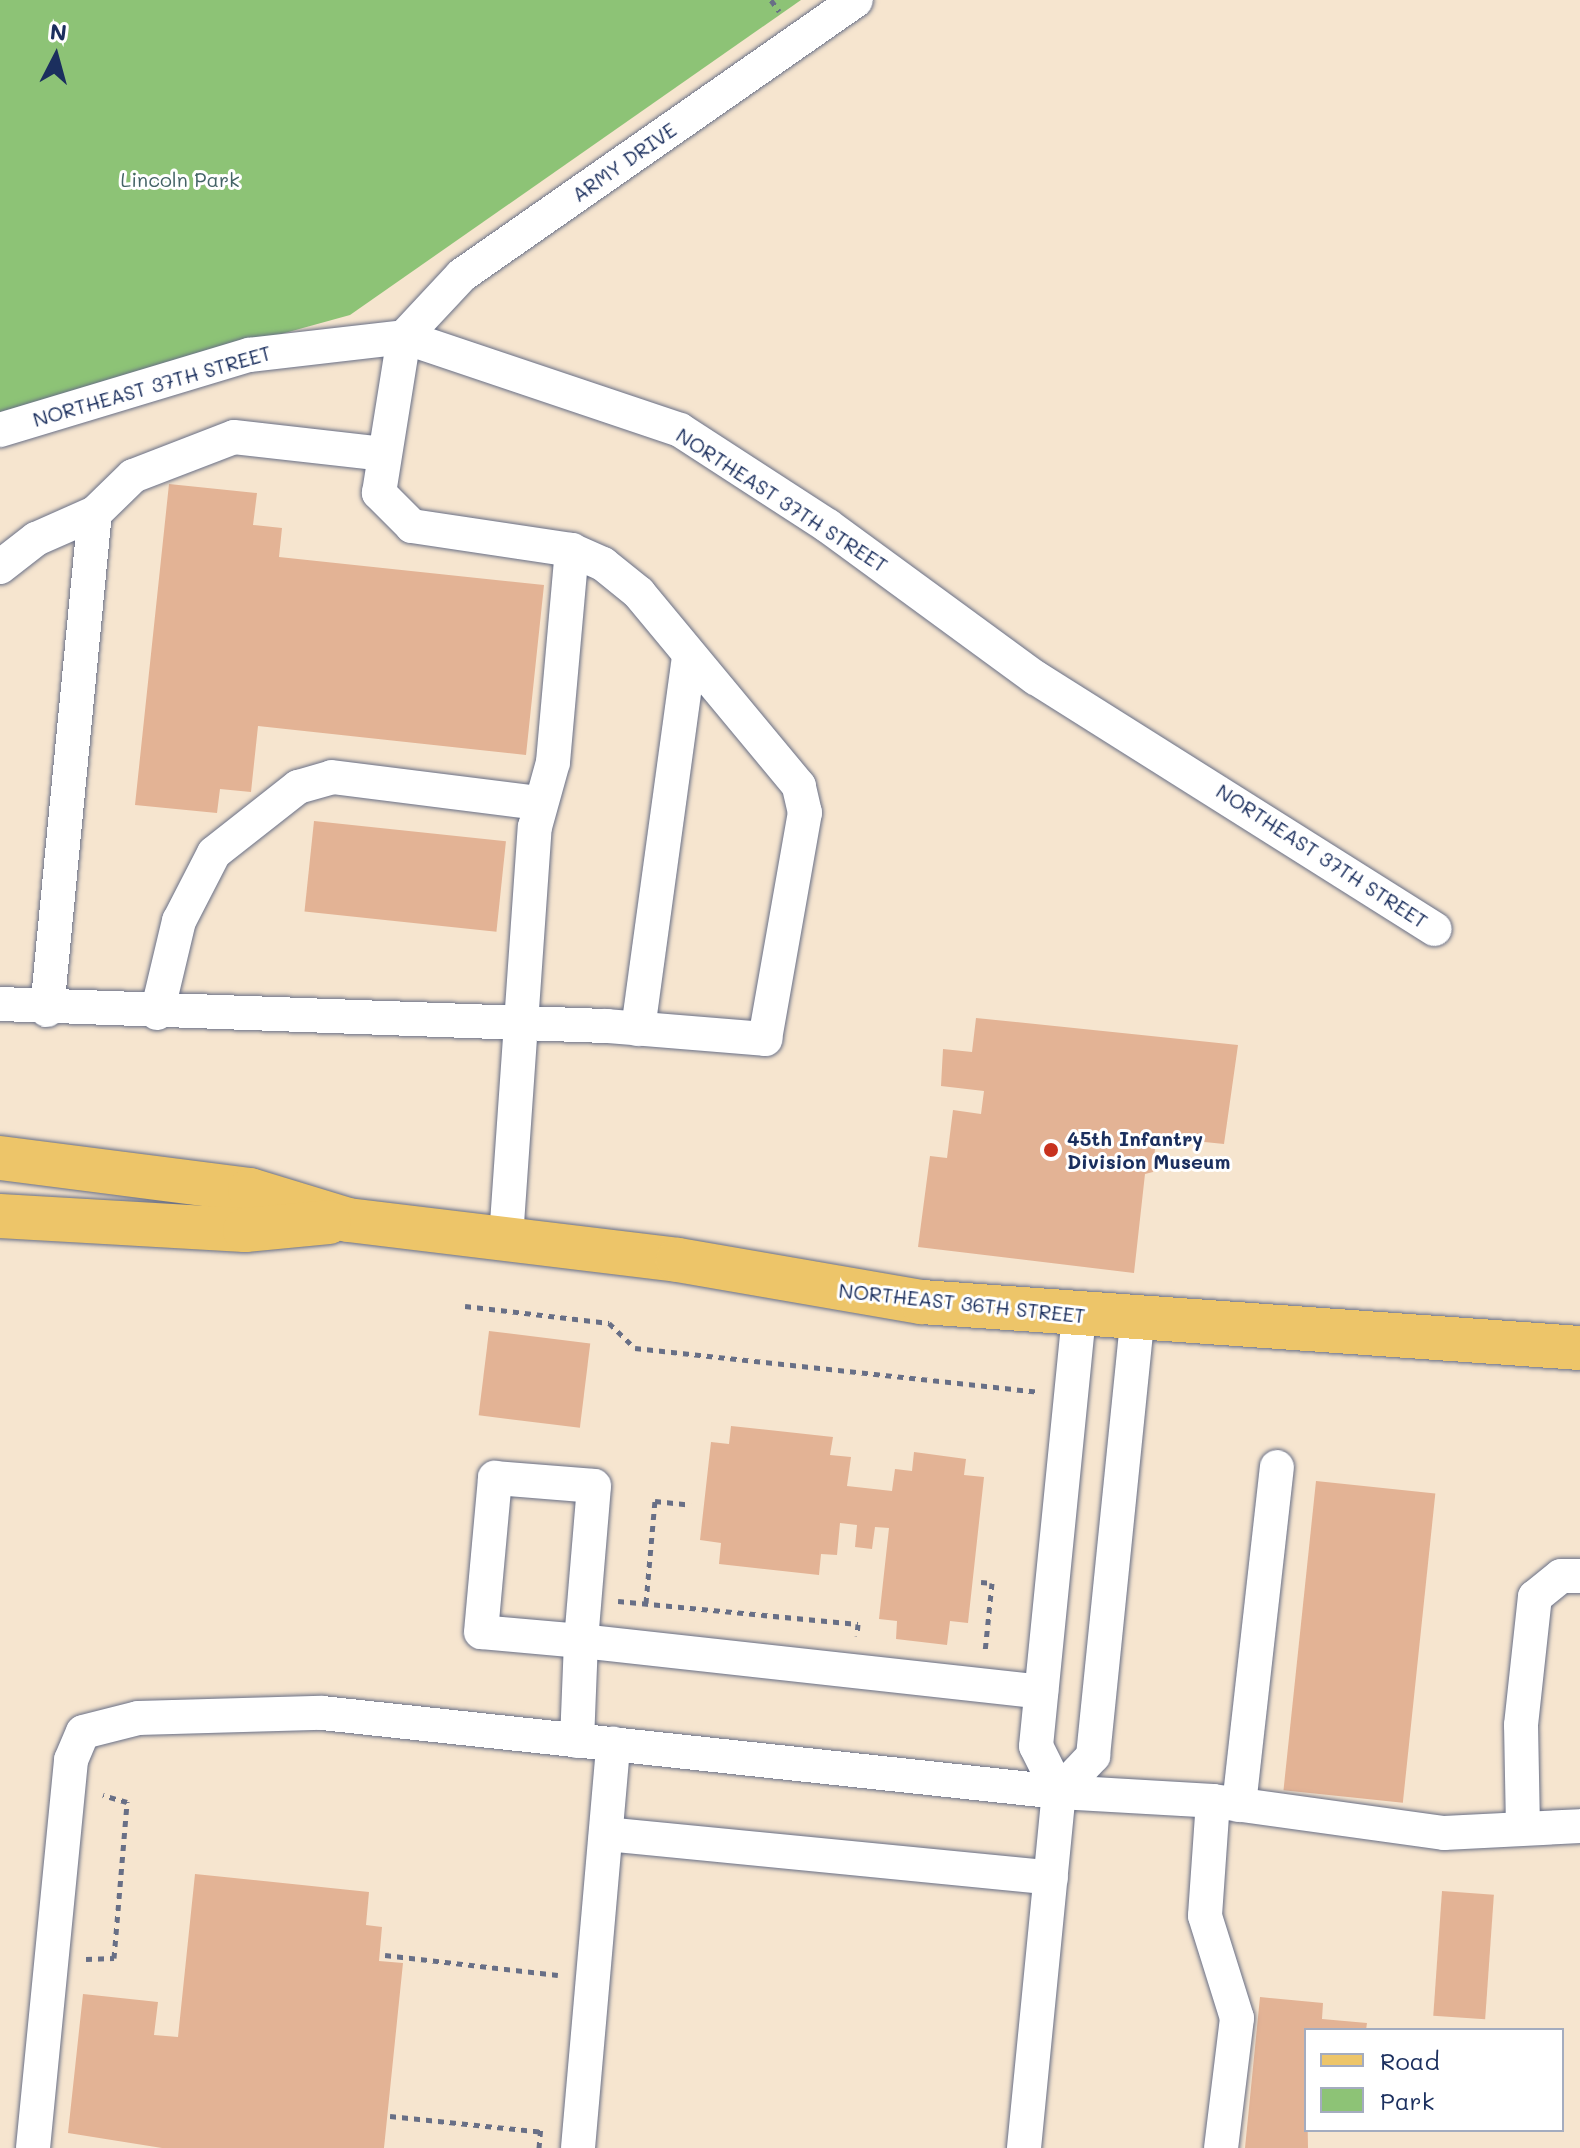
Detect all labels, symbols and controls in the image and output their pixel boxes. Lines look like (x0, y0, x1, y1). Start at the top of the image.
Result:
north arrow (16, 16, 96, 96)
text: N (49, 16, 68, 47)
street label: ARMY DRIVE (567, 117, 681, 207)
park label: Lincoln Park (120, 167, 240, 191)
street label: NORTHEAST 37TH STREET (30, 340, 274, 432)
street label: NORTHEAST 37TH STREET (672, 423, 892, 577)
street label: NORTHEAST 37TH STREET (1212, 779, 1432, 933)
place label: 45th Infantry Division Museum (1067, 1126, 1230, 1173)
marker: 45th Infantry Division Museum (1042, 1141, 1060, 1159)
street label: NORTHEAST 36TH STREET (838, 1278, 1086, 1328)
legend (1304, 2028, 1564, 2132)
text: Road (1380, 2045, 1440, 2076)
text: Park (1380, 2085, 1434, 2116)

